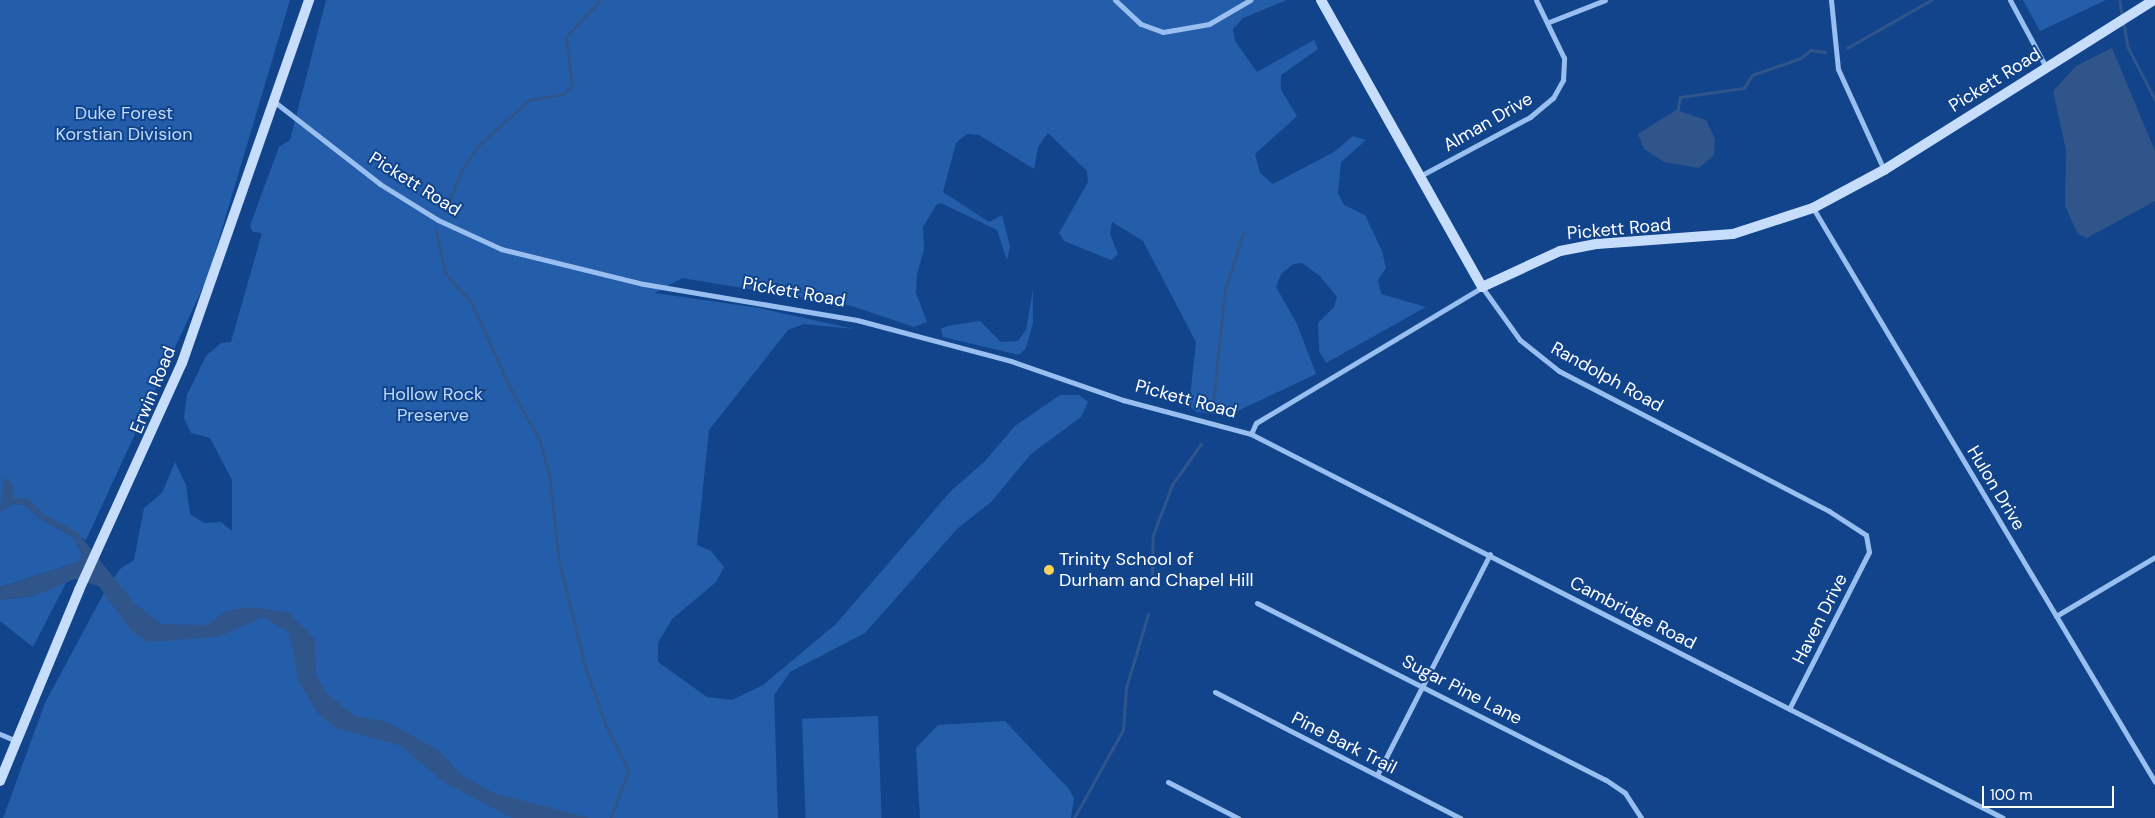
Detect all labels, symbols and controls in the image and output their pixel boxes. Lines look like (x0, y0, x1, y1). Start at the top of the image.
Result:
street label: Pickett Road (1945, 43, 2045, 117)
street label: Alman Drive (1439, 88, 1537, 156)
park label: Duke Forest Korstian Division (55, 103, 193, 146)
street label: Pickett Road (365, 147, 465, 221)
street label: Pickett Road (1566, 214, 1672, 244)
street label: Pickett Road (741, 272, 847, 312)
street label: Randolph Road (1547, 337, 1667, 417)
street label: Erwin Road (126, 343, 180, 437)
street label: Pickett Road (1133, 375, 1239, 423)
park label: Hollow Rock Preserve (383, 384, 483, 426)
street label: Hulon Drive (1962, 442, 2030, 534)
place label: Trinity School of Durham and Chapel Hill (1059, 549, 1253, 592)
marker: Trinity School of Durham and Chapel Hill (1043, 564, 1055, 576)
street label: Haven Drive (1788, 570, 1852, 668)
street label: Cambridge Road (1566, 572, 1700, 654)
street label: Sugar Pine Lane (1398, 650, 1526, 730)
street label: Pine Bark Trail (1288, 707, 1400, 779)
scale bar (1985, 776, 2118, 808)
text: 100 m (1990, 785, 2033, 805)

